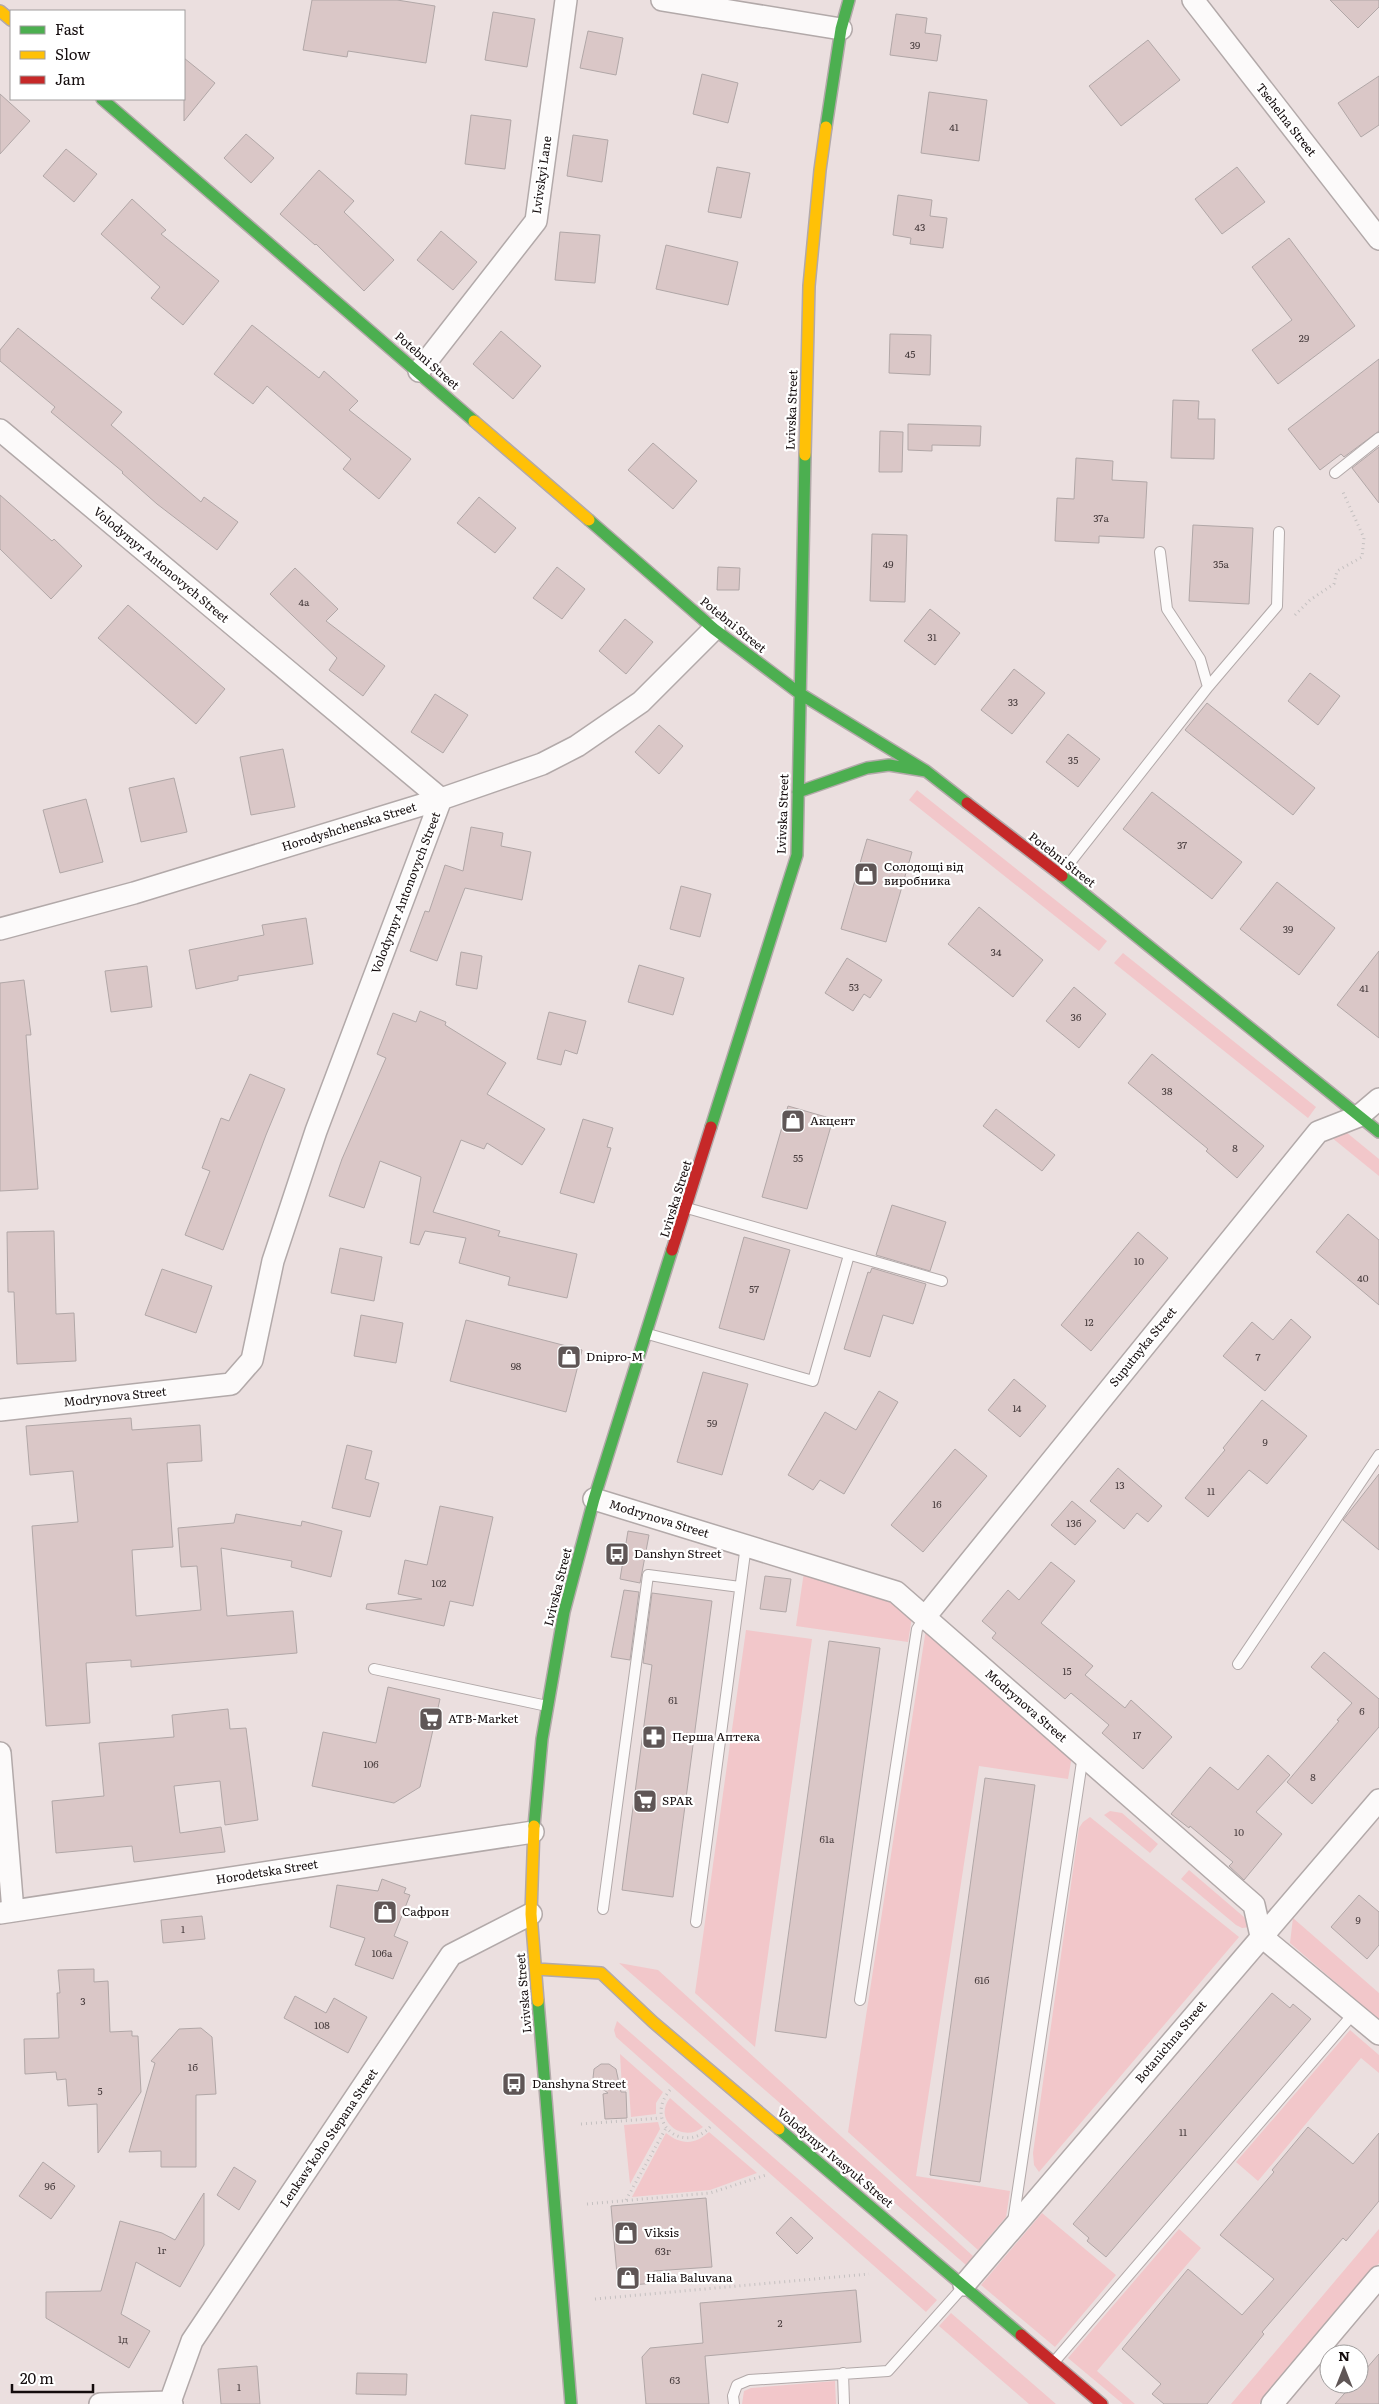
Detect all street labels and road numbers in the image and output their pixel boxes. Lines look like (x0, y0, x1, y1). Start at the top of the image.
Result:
street label: Tsehelna Street (1252, 79, 1321, 160)
street label: Lvivskyi Lane (527, 135, 555, 215)
street label: Potebni Street (391, 327, 464, 394)
street label: Lvivska Street (781, 369, 801, 450)
street label: Volodymyr Antonovych Street (90, 502, 233, 627)
street label: Potebni Street (697, 592, 771, 657)
street label: Lvivska Street (772, 773, 792, 854)
street label: Horodyshchenska Street (279, 797, 418, 855)
street label: Volodymyr Antonovych Street (366, 809, 444, 976)
street label: Potebni Street (1025, 827, 1100, 891)
street label: Lvivska Street (655, 1158, 695, 1240)
street label: Suputnyka Street (1104, 1302, 1180, 1390)
street label: Modrynova Street (62, 1382, 167, 1410)
street label: Modrynova Street (607, 1494, 712, 1542)
street label: Lvivska Street (539, 1545, 576, 1628)
street label: Modrynova Street (982, 1664, 1072, 1746)
street label: Horodetska Street (214, 1854, 319, 1888)
street label: Lvivska Street (511, 1952, 535, 2034)
street label: Botanichna Street (1130, 1996, 1210, 2086)
street label: Lenkavsʹkoho Stepana Street (275, 2064, 382, 2210)
street label: Volodymyr Ivasyuk Street (774, 2103, 898, 2211)

